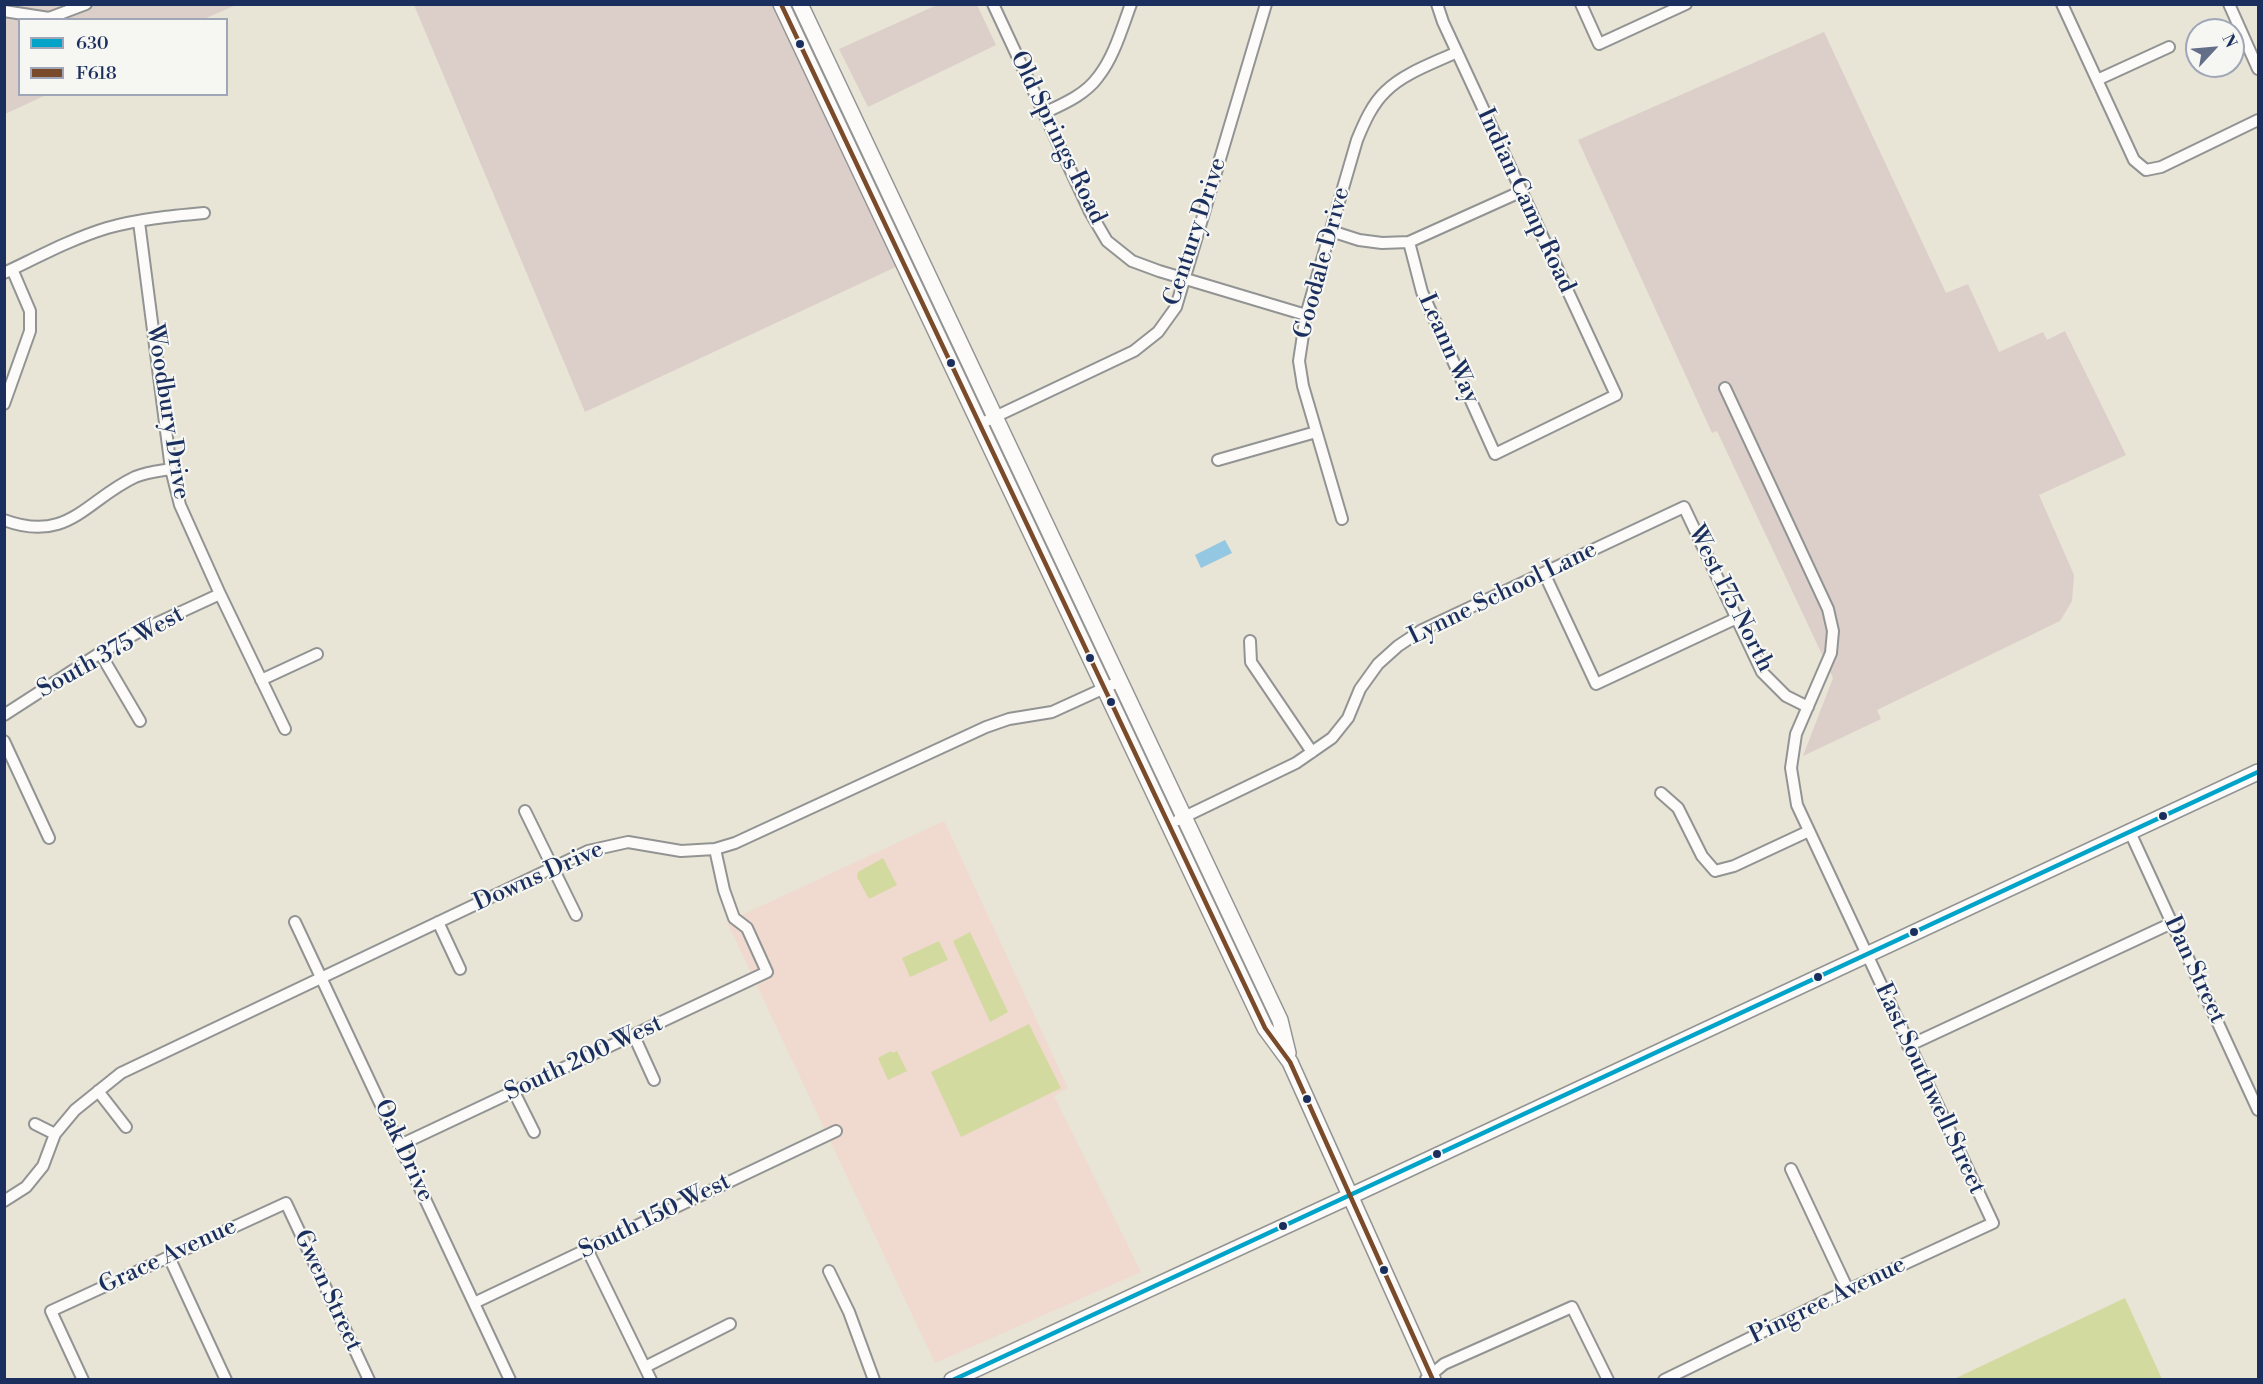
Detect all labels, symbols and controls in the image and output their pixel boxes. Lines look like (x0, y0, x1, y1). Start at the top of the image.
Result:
legend (18, 18, 228, 96)
north arrow (2185, 18, 2245, 78)
text: N (2218, 31, 2241, 51)
text: 630 (76, 32, 109, 55)
unlabelled marker (794, 38, 806, 50)
street label: Old Springs Road (1003, 47, 1111, 229)
text: F618 (76, 62, 117, 85)
street label: Indian Camp Road (1470, 104, 1580, 298)
street label: Century Drive (1159, 154, 1233, 310)
street label: Goodale Drive (1289, 184, 1357, 342)
street label: Leann Way (1411, 289, 1485, 409)
street label: Woodbury Drive (139, 322, 195, 502)
unlabelled marker (945, 357, 957, 369)
street label: West 175 North (1681, 521, 1779, 677)
street label: Lynne School Lane (1404, 536, 1602, 652)
street label: South 375 West (33, 601, 189, 705)
unlabelled marker (1084, 652, 1096, 664)
unlabelled marker (1105, 696, 1117, 708)
unlabelled marker (2157, 810, 2169, 822)
street label: Downs Drive (470, 836, 608, 918)
street label: Dan Street (2157, 912, 2231, 1028)
unlabelled marker (1908, 926, 1920, 938)
unlabelled marker (1812, 971, 1824, 983)
street label: East Southwell Street (1867, 979, 1991, 1199)
street label: South 200 West (500, 1010, 668, 1108)
unlabelled marker (1301, 1093, 1313, 1105)
street label: Oak Drive (367, 1095, 439, 1207)
unlabelled marker (1431, 1148, 1443, 1160)
street label: South 150 West (575, 1168, 735, 1266)
street label: Grace Avenue (95, 1213, 241, 1301)
unlabelled marker (1277, 1220, 1289, 1232)
street label: Gwen Street (286, 1226, 368, 1356)
street label: Pingree Avenue (1745, 1251, 1911, 1351)
unlabelled marker (1378, 1264, 1390, 1276)

